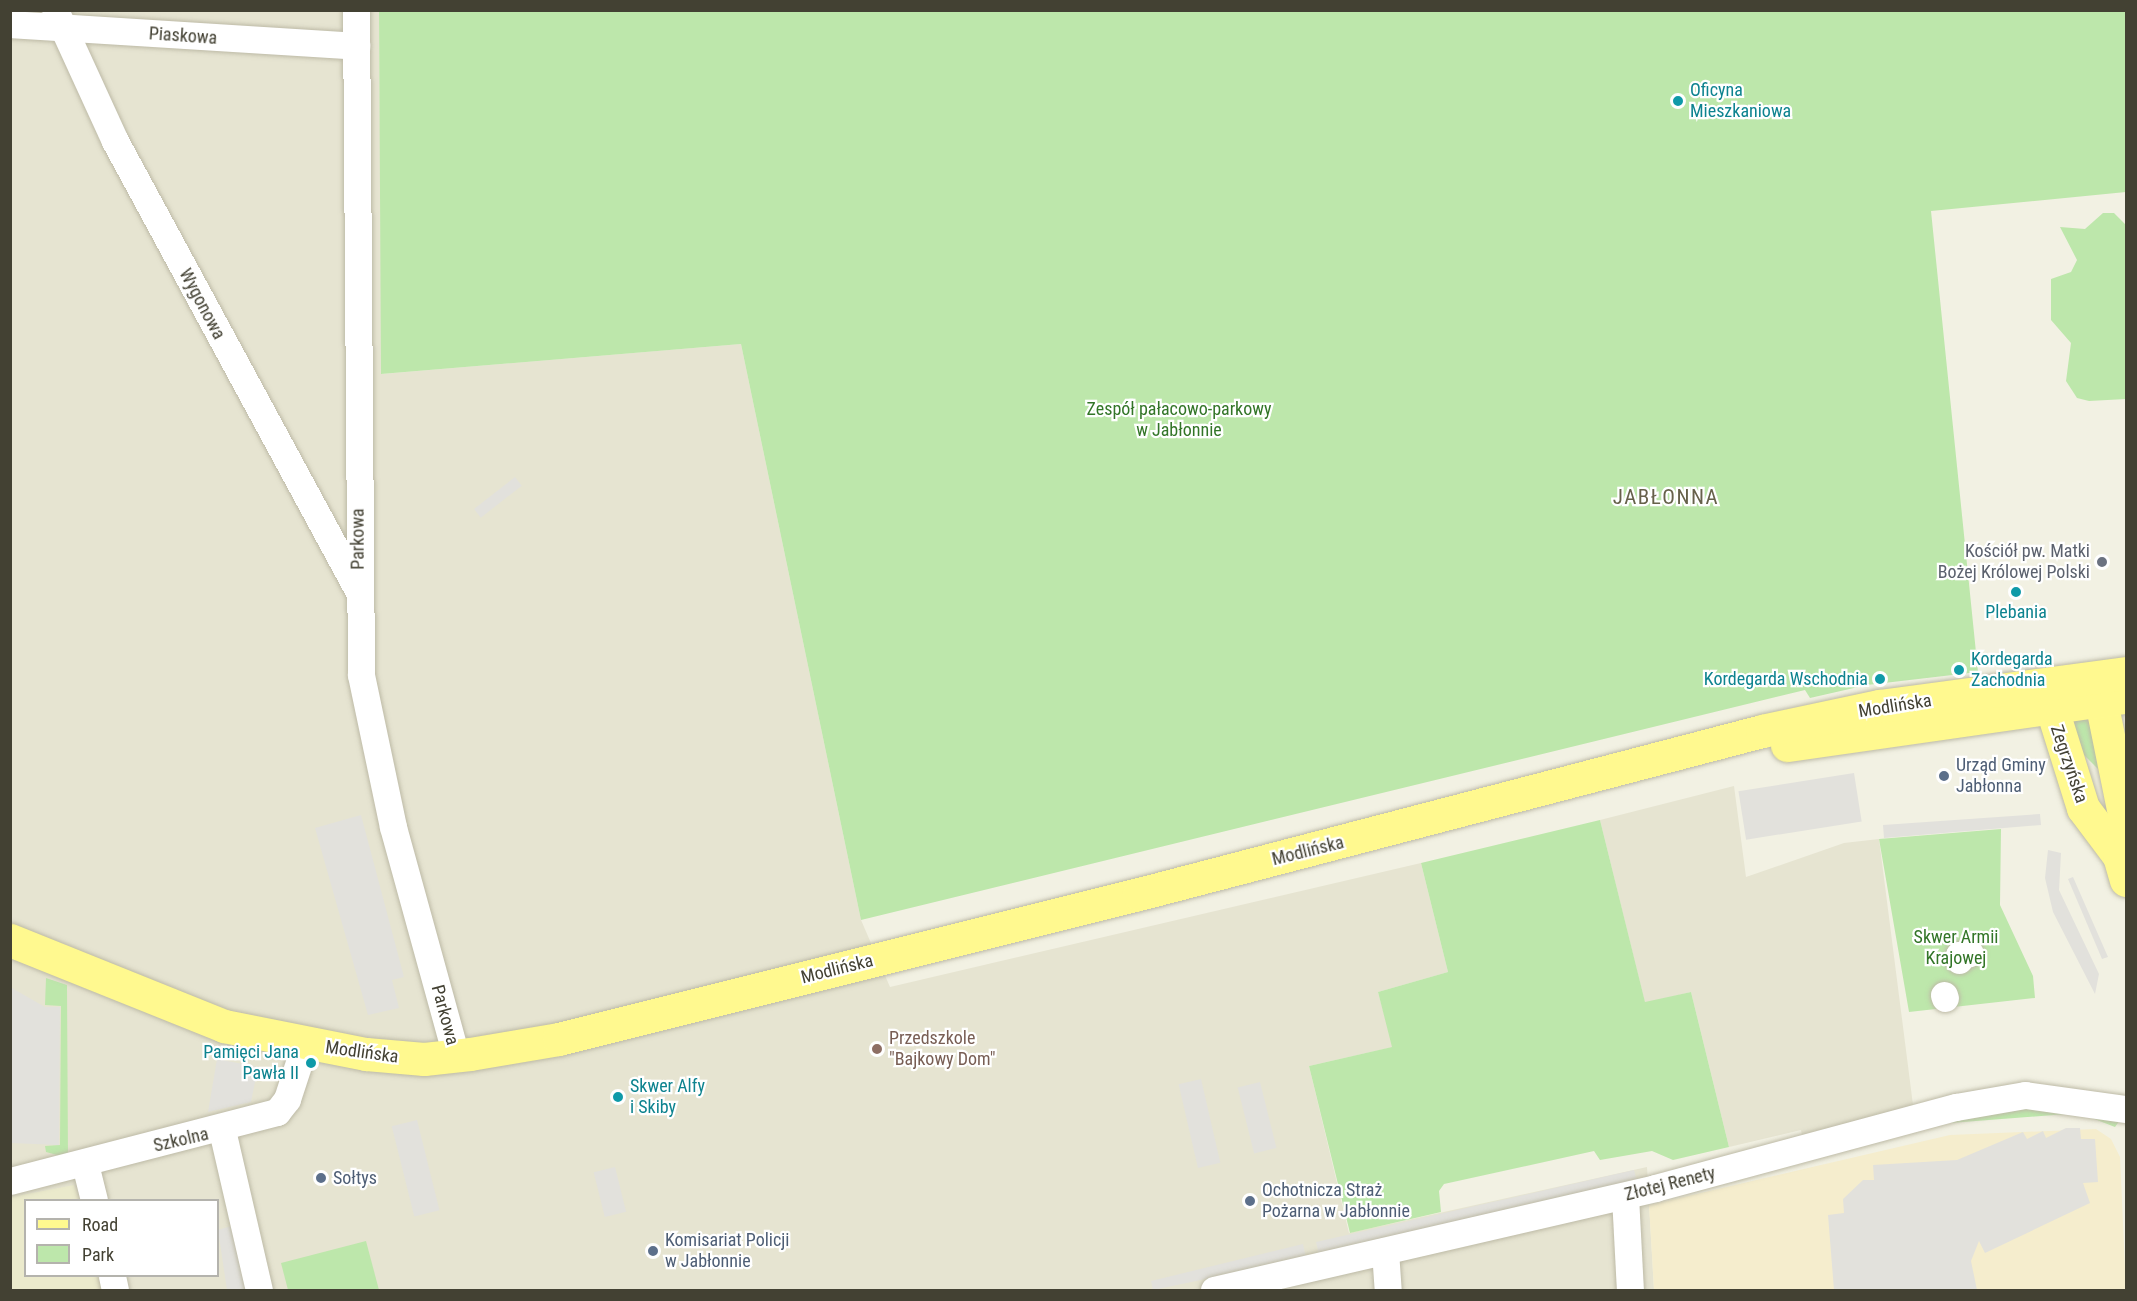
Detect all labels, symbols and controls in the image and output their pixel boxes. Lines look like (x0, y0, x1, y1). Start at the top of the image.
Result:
street label: Piaskowa (148, 23, 218, 49)
place label: Oficyna Mieszkaniowa (1690, 80, 1791, 122)
marker: Oficyna Mieszkaniowa (1671, 94, 1685, 108)
street label: Wygonowa (174, 265, 230, 343)
park label: Zespół pałacowo-parkowy w Jabłonnie (1087, 399, 1271, 442)
district label: JABŁONNA (1613, 484, 1719, 510)
street label: Parkowa (347, 508, 369, 570)
place label: Kościół pw. Matki Bożej Królowej Polski (1938, 541, 2090, 584)
marker: Kościół pw. Matki Bożej Królowej Polski (2095, 555, 2109, 569)
marker: Plebania (2009, 585, 2023, 599)
place label: Plebania (1985, 601, 2047, 623)
place label: Kordegarda Zachodnia (1971, 649, 2053, 692)
marker: Kordegarda Zachodnia (1952, 663, 1966, 677)
place label: Kordegarda Wschodnia (1704, 668, 1868, 690)
marker: Kordegarda Wschodnia (1873, 672, 1887, 686)
street label: Modlińska (1857, 690, 1933, 722)
street label: Zegrzyńska (2046, 722, 2092, 806)
place label: Urząd Gminy Jabłonna (1956, 755, 2046, 798)
marker: Urząd Gminy Jabłonna (1937, 769, 1951, 783)
street label: Modlińska (1270, 832, 1346, 870)
park label: Skwer Armii Krajowej (1914, 927, 1998, 970)
street label: Modlińska (799, 950, 875, 988)
street label: Parkowa (427, 983, 463, 1047)
place label: Przedszkole "Bajkowy Dom" (889, 1028, 995, 1070)
street label: Modlińska (324, 1036, 400, 1068)
place label: Pamięci Jana Pawła II (203, 1042, 299, 1084)
marker: Przedszkole "Bajkowy Dom" (870, 1042, 884, 1056)
marker: Pamięci Jana Pawła II (304, 1056, 318, 1070)
place label: Skwer Alfy i Skiby (630, 1076, 705, 1118)
marker: Skwer Alfy i Skiby (611, 1090, 625, 1104)
street label: Szkolna (151, 1123, 211, 1157)
street label: Złotej Renety (1622, 1162, 1718, 1206)
place label: Sołtys (333, 1167, 377, 1189)
marker: Sołtys (314, 1171, 328, 1185)
place label: Ochotnicza Straż Pożarna w Jabłonnie (1262, 1180, 1410, 1222)
marker: Ochotnicza Straż Pożarna w Jabłonnie (1243, 1194, 1257, 1208)
legend (24, 1199, 219, 1277)
text: Road (82, 1214, 118, 1235)
place label: Komisariat Policji w Jabłonnie (665, 1230, 789, 1272)
text: Park (82, 1244, 114, 1265)
marker: Komisariat Policji w Jabłonnie (646, 1244, 660, 1258)

